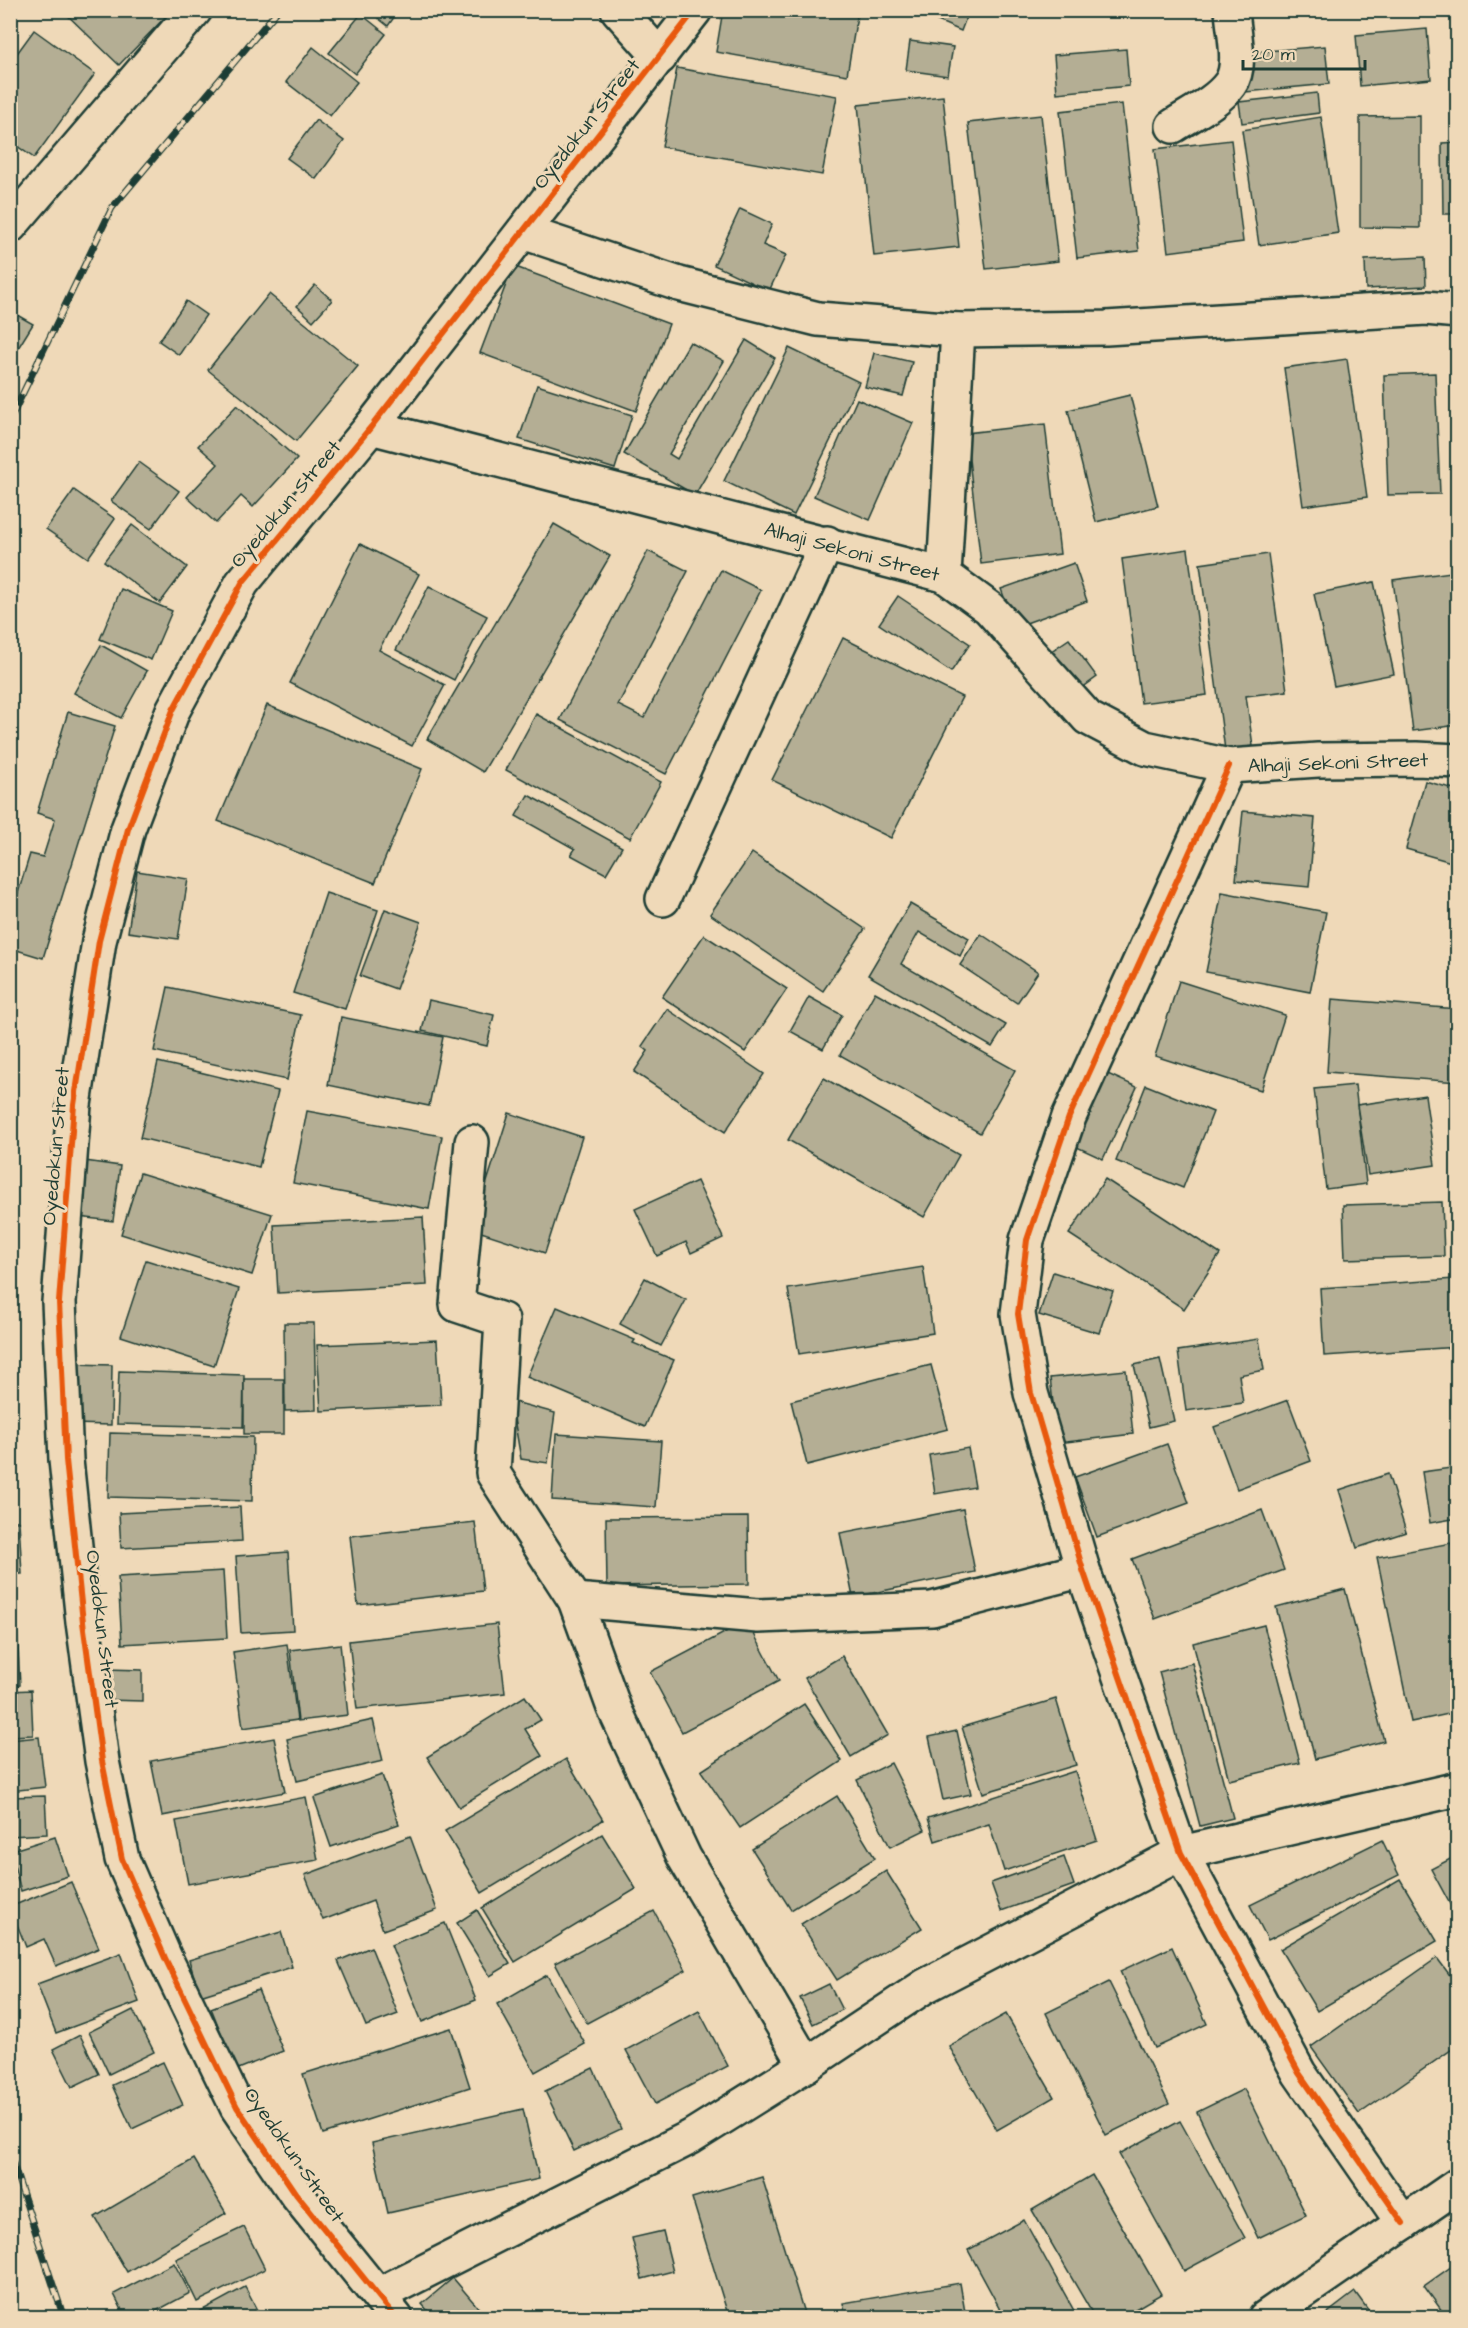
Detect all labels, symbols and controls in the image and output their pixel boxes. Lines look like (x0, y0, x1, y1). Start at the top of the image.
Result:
scale bar (1243, 33, 1364, 71)
text: 20 m (1252, 42, 1295, 67)
street label: Oyedokun Street (527, 53, 648, 196)
street label: Oyedokun Street (224, 434, 349, 574)
street label: Alhaji Sekoni Street (761, 515, 943, 589)
street label: Alhaji Sekoni Street (1247, 746, 1429, 780)
street label: Oyedokun Street (35, 1066, 78, 1226)
street label: Oyedokun Street (77, 1548, 126, 1710)
street label: Oyedokun Street (236, 2082, 351, 2229)

